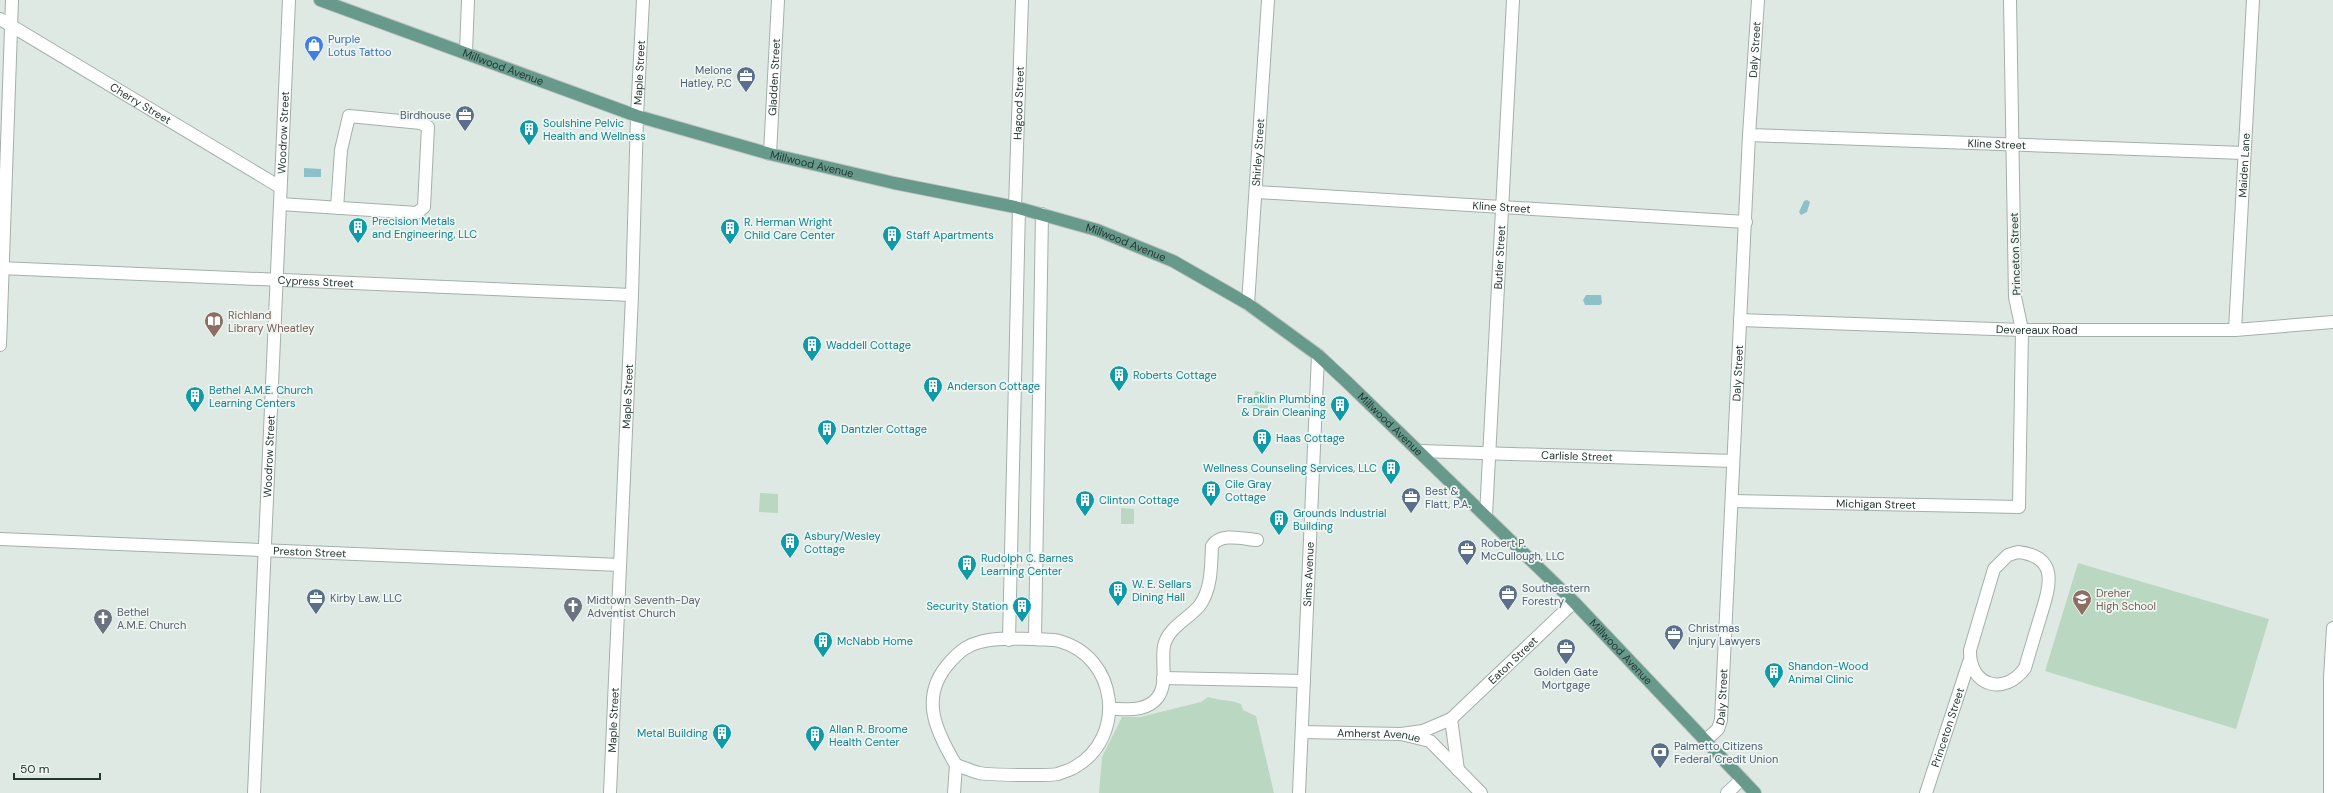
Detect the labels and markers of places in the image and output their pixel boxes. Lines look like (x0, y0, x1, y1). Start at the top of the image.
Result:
place label: Purple Lotus Tattoo (328, 32, 392, 59)
shop icon: Purple Lotus Tattoo (303, 34, 325, 62)
place label: Melone Hatley, P.C (680, 63, 732, 90)
office icon: Melone Hatley, P.C (735, 65, 757, 93)
office icon: Birdhouse (454, 104, 476, 132)
place label: Birdhouse (400, 108, 451, 122)
place label: Soulshine Pelvic Health and Wellness (543, 116, 646, 143)
building icon: Soulshine Pelvic Health and Wellness (518, 118, 540, 146)
place label: Precision Metals and Engineering, LLC (372, 214, 477, 241)
place label: R. Herman Wright Child Care Center (744, 215, 835, 242)
building icon: Precision Metals and Engineering, LLC (347, 216, 369, 244)
building icon: R. Herman Wright Child Care Center (719, 217, 741, 245)
building icon: Staff Apartments (881, 224, 903, 252)
place label: Staff Apartments (906, 228, 994, 242)
place label: Richland Library Wheatley (228, 308, 314, 335)
library icon: Richland Library Wheatley (203, 310, 225, 338)
building icon: Waddell Cottage (801, 334, 823, 362)
place label: Waddell Cottage (826, 338, 911, 352)
building icon: Roberts Cottage (1108, 364, 1130, 392)
place label: Roberts Cottage (1133, 368, 1217, 382)
building icon: Anderson Cottage (922, 375, 944, 403)
place label: Anderson Cottage (947, 379, 1040, 393)
place label: Bethel A.M.E. Church Learning Centers (209, 383, 313, 410)
building icon: Bethel A.M.E. Church Learning Centers (184, 385, 206, 413)
place label: Franklin Plumbing & Drain Cleaning (1237, 392, 1326, 419)
building icon: Franklin Plumbing & Drain Cleaning (1329, 394, 1351, 422)
building icon: Dantzler Cottage (816, 418, 838, 446)
place label: Dantzler Cottage (841, 422, 927, 436)
building icon: Haas Cottage (1251, 427, 1273, 455)
place label: Haas Cottage (1276, 431, 1345, 445)
building icon: Wellness Counseling Services, LLC (1380, 457, 1402, 485)
place label: Wellness Counseling Services, LLC (1203, 461, 1377, 475)
place label: Cile Gray Cottage (1225, 477, 1272, 504)
building icon: Cile Gray Cottage (1200, 479, 1222, 507)
place label: Best & Flatt, P.A. (1425, 484, 1471, 511)
office icon: Best & Flatt, P.A. (1400, 486, 1422, 514)
building icon: Clinton Cottage (1074, 489, 1096, 517)
place label: Clinton Cottage (1099, 493, 1179, 507)
place label: Grounds Industrial Building (1293, 506, 1387, 533)
building icon: Grounds Industrial Building (1268, 508, 1290, 536)
place label: Asbury/Wesley Cottage (804, 529, 881, 556)
building icon: Asbury/Wesley Cottage (779, 531, 801, 559)
place label: Robert P. McCullough, LLC (1481, 536, 1565, 563)
office icon: Robert P. McCullough, LLC (1456, 538, 1478, 566)
place label: Rudolph C. Barnes Learning Center (981, 551, 1074, 578)
building icon: Rudolph C. Barnes Learning Center (956, 553, 978, 581)
place label: W. E. Sellars Dining Hall (1132, 577, 1191, 604)
building icon: W. E. Sellars Dining Hall (1107, 579, 1129, 607)
place label: Southeastern Forestry (1522, 581, 1590, 608)
office icon: Southeastern Forestry (1497, 583, 1519, 611)
place label: Dreher High School (2096, 586, 2156, 613)
office icon: Kirby Law, LLC (305, 587, 327, 615)
school or university icon: Dreher High School (2071, 588, 2093, 616)
place label: Kirby Law, LLC (330, 591, 402, 605)
place label: Midtown Seventh-Day Adventist Church (587, 593, 700, 620)
church icon: Midtown Seventh-Day Adventist Church (562, 595, 584, 623)
building icon: Security Station (1011, 595, 1033, 623)
place label: Security Station (926, 599, 1008, 613)
place label: Bethel A.M.E. Church (117, 605, 186, 632)
church icon: Bethel A.M.E. Church (92, 607, 114, 635)
place label: Christmas Injury Lawyers (1688, 621, 1760, 648)
office icon: Christmas Injury Lawyers (1663, 623, 1685, 651)
building icon: McNabb Home (812, 630, 834, 658)
place label: McNabb Home (837, 634, 913, 648)
office icon: Golden Gate Mortgage (1555, 637, 1577, 665)
place label: Shandon-Wood Animal Clinic (1788, 659, 1868, 686)
building icon: Shandon-Wood Animal Clinic (1763, 661, 1785, 689)
place label: Golden Gate Mortgage (1534, 665, 1598, 692)
building icon: Metal Building (711, 722, 733, 750)
place label: Allan R. Broome Health Center (829, 722, 908, 749)
building icon: Allan R. Broome Health Center (804, 724, 826, 752)
place label: Metal Building (637, 726, 708, 740)
place label: Palmetto Citizens Federal Credit Union (1674, 739, 1778, 766)
bank icon: Palmetto Citizens Federal Credit Union (1649, 741, 1671, 769)

